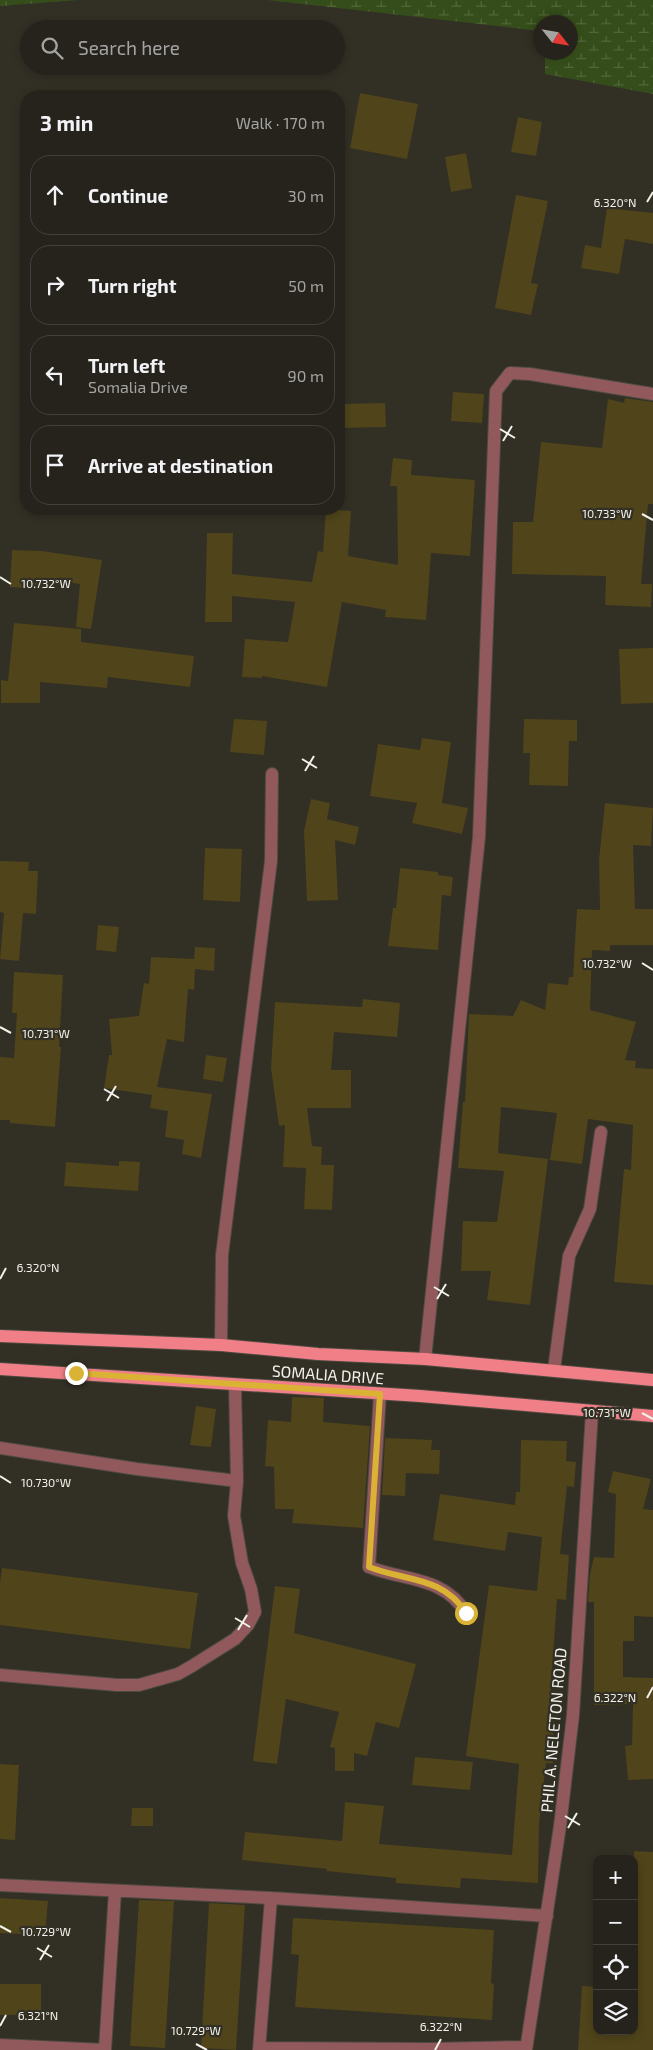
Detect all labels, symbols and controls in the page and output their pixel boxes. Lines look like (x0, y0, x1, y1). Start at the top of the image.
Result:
north arrow (533, 15, 578, 60)
search box (20, 20, 345, 75)
icon: search (38, 34, 66, 62)
text: Search here (78, 36, 180, 59)
text: 3 min (40, 110, 93, 135)
text: Walk · 170 m (236, 113, 325, 132)
icon: ahead (41, 181, 69, 209)
text: Continue (88, 184, 168, 207)
text: 30 m (288, 186, 324, 205)
text: 6.320°N (593, 195, 637, 209)
icon: right (41, 271, 69, 299)
text: Turn right (88, 274, 176, 297)
text: 50 m (288, 276, 324, 295)
text: Turn left (88, 354, 165, 377)
icon: left (41, 361, 69, 389)
text: 90 m (288, 366, 324, 385)
text: Somalia Drive (88, 377, 188, 396)
icon: arrive (41, 451, 69, 479)
text: Arrive at destination (88, 454, 273, 477)
text: 10.733°W (582, 506, 632, 520)
text: 10.732°W (21, 576, 71, 590)
text: 10.732°W (582, 956, 632, 970)
text: 10.731°W (22, 1026, 70, 1040)
text: 6.320°N (16, 1260, 60, 1274)
street label: SOMALIA DRIVE (271, 1361, 385, 1387)
route end (65, 1362, 88, 1385)
text: 10.731°W (583, 1405, 631, 1419)
text: 10.730°W (21, 1475, 71, 1489)
route start (455, 1602, 478, 1625)
street label: PHIL A. NELETON ROAD (536, 1647, 570, 1813)
text: 6.322°N (594, 1690, 636, 1704)
map controls (593, 1855, 638, 2035)
button: + (593, 1855, 638, 1900)
button: − (593, 1900, 638, 1945)
text: 10.729°W (21, 1924, 71, 1938)
button: locate (593, 1945, 638, 1990)
button: layers (593, 1990, 638, 2035)
text: 6.321°N (18, 2008, 58, 2022)
text: 6.322°N (420, 2019, 462, 2033)
text: 10.729°W (171, 2023, 221, 2037)

